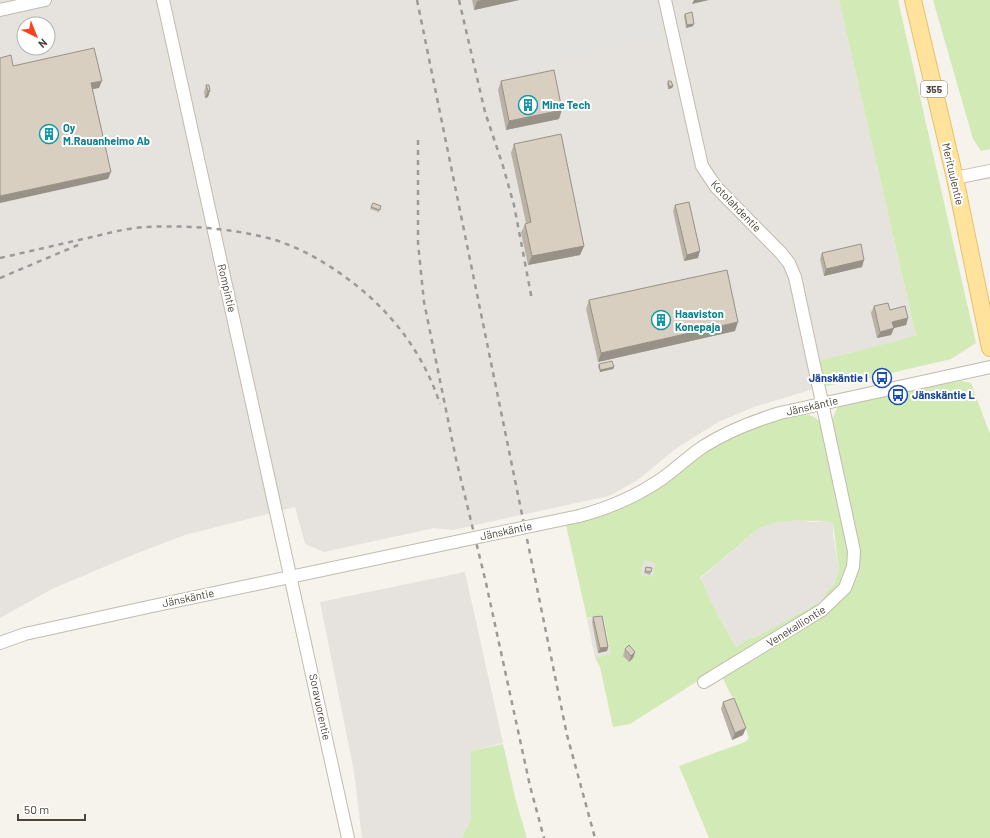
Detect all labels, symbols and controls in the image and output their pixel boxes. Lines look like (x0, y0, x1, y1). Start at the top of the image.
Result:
north arrow (16, 16, 56, 56)
text: N (36, 36, 50, 51)
road number: 355 (921, 81, 947, 97)
building icon: Mine Tech (517, 94, 539, 116)
place label: Mine Tech (542, 98, 590, 111)
place label: Oy M.Rauanheimo Ab (63, 121, 150, 147)
building icon: Oy M.Rauanheimo Ab (38, 123, 60, 145)
street label: Merituulentie (940, 142, 967, 206)
street label: Kotolahdentie (708, 177, 764, 234)
street label: Rompintie (216, 262, 239, 313)
place label: Haaviston Konepaja (675, 307, 724, 333)
building icon: Haaviston Konepaja (650, 309, 672, 331)
bus stop icon: Jänskäntie I (871, 367, 893, 389)
place label: Jänskäntie I (809, 371, 868, 384)
bus stop icon: Jänskäntie L (887, 384, 909, 406)
place label: Jänskäntie L (912, 388, 975, 401)
street label: Jänskäntie (785, 393, 839, 418)
street label: Jänskäntie (479, 519, 533, 542)
street label: Jänskäntie (161, 586, 215, 609)
street label: Venekalliontie (764, 602, 828, 649)
street label: Soravuorentie (307, 673, 334, 741)
scale bar (18, 796, 85, 822)
text: 50 m (24, 802, 49, 816)

